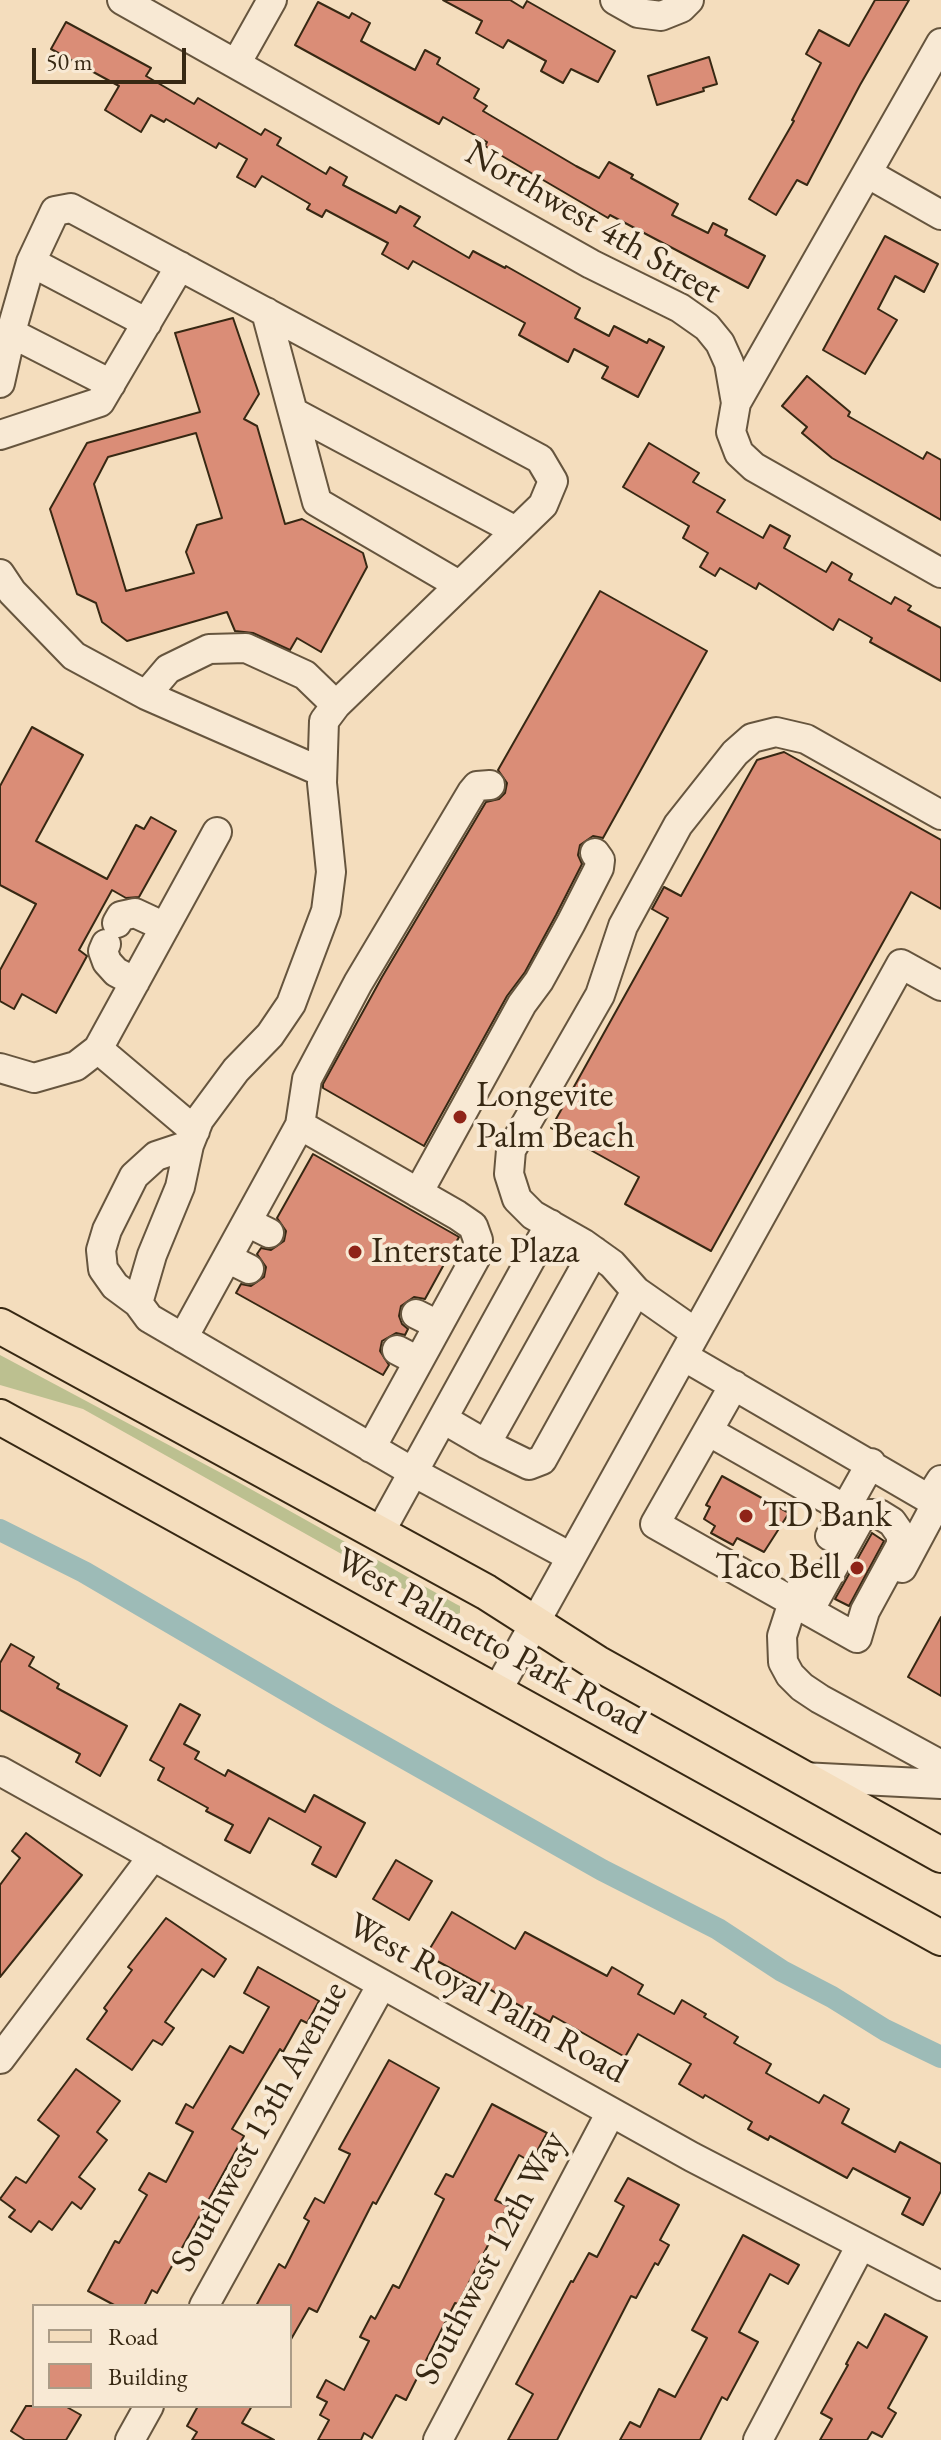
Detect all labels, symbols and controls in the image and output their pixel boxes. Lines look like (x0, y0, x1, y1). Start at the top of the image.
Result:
scale bar (36, 32, 190, 82)
text: 50 m (46, 46, 93, 77)
street label: Northwest 4th Street (457, 132, 729, 314)
place label: Longevite Palm Beach (476, 1074, 635, 1159)
marker: Longevite Palm Beach (451, 1108, 469, 1126)
place label: Interstate Plaza (371, 1230, 580, 1274)
marker: Interstate Plaza (346, 1243, 364, 1261)
place label: TD Bank (762, 1494, 892, 1538)
marker: TD Bank (737, 1507, 755, 1525)
street label: West Palmetto Park Road (327, 1539, 653, 1745)
place label: Taco Bell (715, 1546, 841, 1590)
marker: Taco Bell (848, 1559, 866, 1577)
street label: West Royal Palm Road (340, 1904, 634, 2094)
street label: Southwest 13th Avenue (162, 1974, 358, 2280)
street label: Southwest 12th Way (406, 2124, 576, 2392)
legend (32, 2304, 292, 2408)
text: Road (108, 2321, 158, 2352)
text: Building (108, 2361, 188, 2392)

